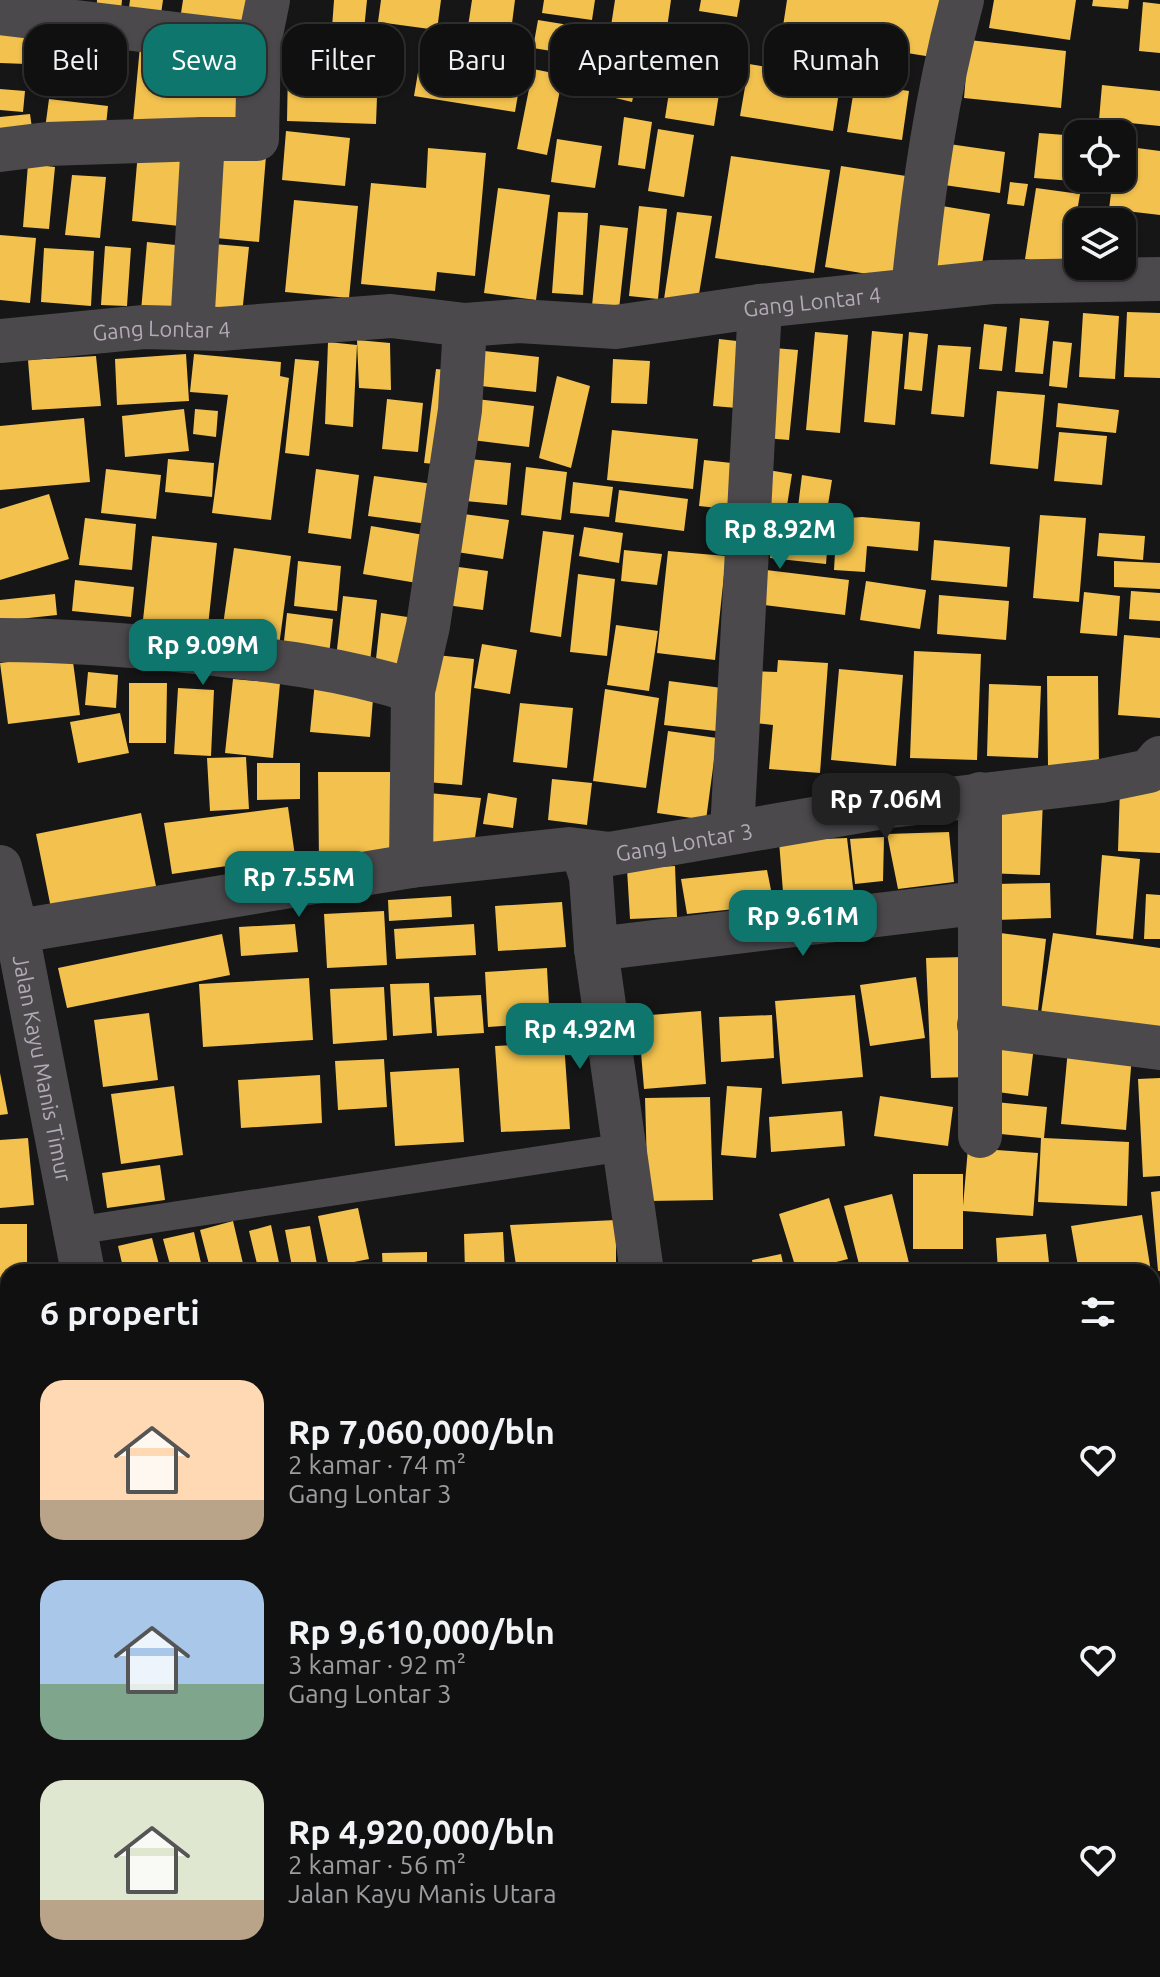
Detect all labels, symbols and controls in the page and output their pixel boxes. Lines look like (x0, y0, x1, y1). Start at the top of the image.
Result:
chip: Beli (24, 24, 127, 96)
chip: Sewa (143, 24, 266, 96)
chip: Filter (282, 24, 404, 96)
chip: Baru (420, 24, 534, 96)
chip: Apartemen (550, 24, 748, 96)
chip: Rumah (764, 24, 908, 96)
map controls (1064, 120, 1136, 280)
button: locate (1064, 120, 1136, 192)
button: layers (1064, 208, 1136, 280)
street label: Gang Lontar 4 (741, 281, 882, 321)
street label: Gang Lontar 4 (91, 314, 231, 344)
pin: Rp 8.92M (697, 503, 863, 571)
text: Rp 8.92M (724, 514, 836, 543)
pin: Rp 9.09M (120, 619, 286, 687)
text: Rp 9.09M (147, 630, 259, 659)
pin: Rp 7.06M (803, 773, 969, 841)
text: Rp 7.06M (830, 784, 942, 813)
street label: Gang Lontar 3 (614, 817, 754, 865)
pin: Rp 7.55M (216, 851, 382, 919)
text: Rp 7.55M (243, 862, 355, 891)
pin: Rp 9.61M (720, 890, 886, 958)
text: Rp 9.61M (747, 901, 859, 930)
street label: Jalan Kayu Manis Timur (9, 953, 78, 1185)
pin: Rp 4.92M (497, 1003, 663, 1071)
text: Rp 4.92M (524, 1014, 636, 1043)
icon: filters (1076, 1290, 1120, 1334)
text: 6 properti (40, 1293, 200, 1331)
icon: home (104, 1412, 200, 1508)
text: Rp 7,060,000/bln (288, 1412, 555, 1450)
icon: heart (1076, 1438, 1120, 1482)
text: 2 kamar · 74 m² (288, 1450, 466, 1479)
text: Gang Lontar 3 (288, 1479, 452, 1508)
icon: home (104, 1612, 200, 1708)
text: Rp 9,610,000/bln (288, 1612, 555, 1650)
icon: heart (1076, 1638, 1120, 1682)
text: 3 kamar · 92 m² (288, 1650, 466, 1679)
text: Gang Lontar 3 (288, 1679, 452, 1708)
icon: home (104, 1812, 200, 1908)
text: Rp 4,920,000/bln (288, 1812, 555, 1850)
icon: heart (1076, 1838, 1120, 1882)
text: 2 kamar · 56 m² (288, 1850, 466, 1879)
text: Jalan Kayu Manis Utara (288, 1879, 557, 1908)

